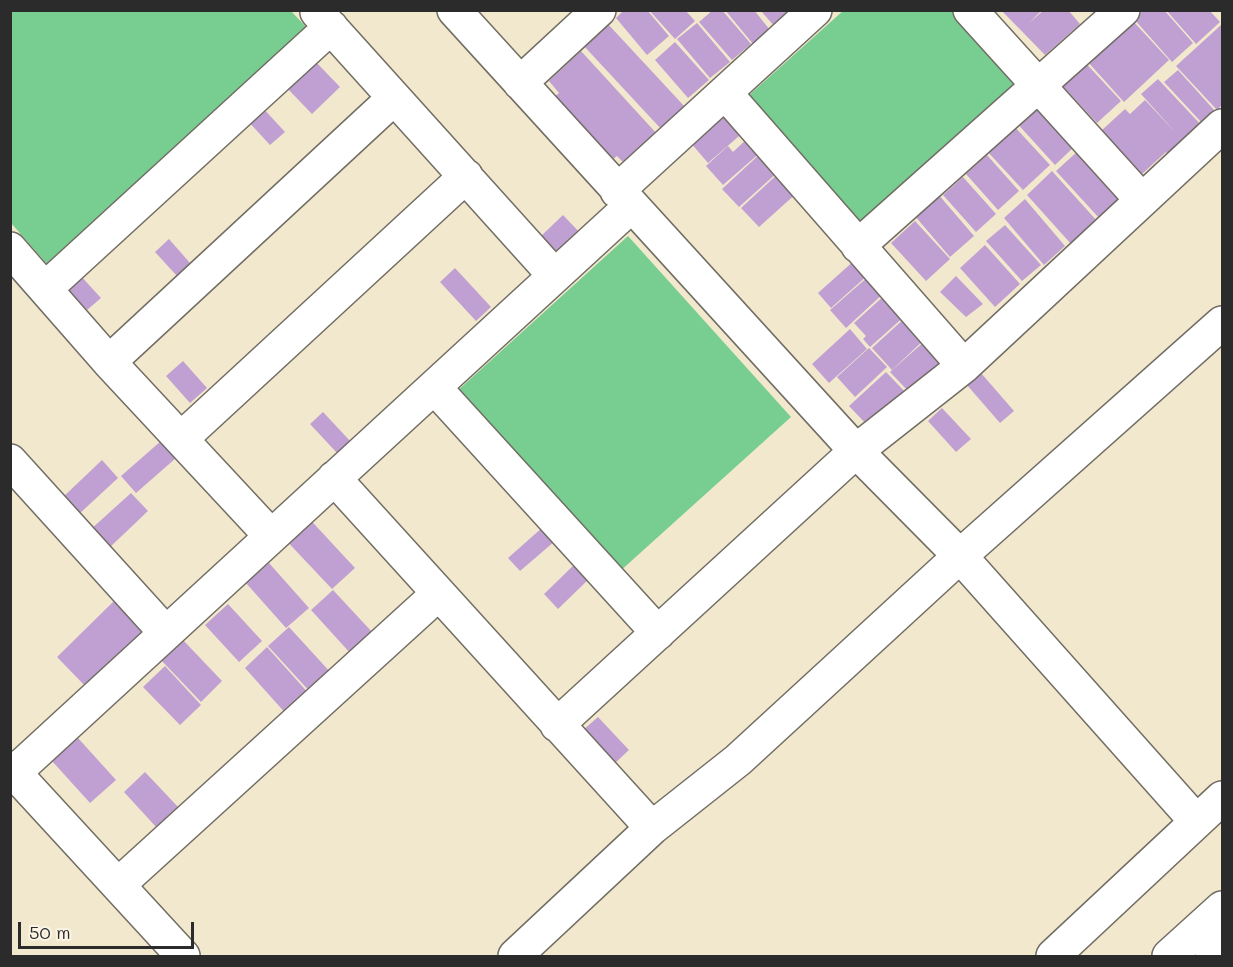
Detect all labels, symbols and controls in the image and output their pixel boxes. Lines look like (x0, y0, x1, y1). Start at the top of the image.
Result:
scale bar (21, 910, 196, 948)
text: 50 m (29, 920, 71, 944)

